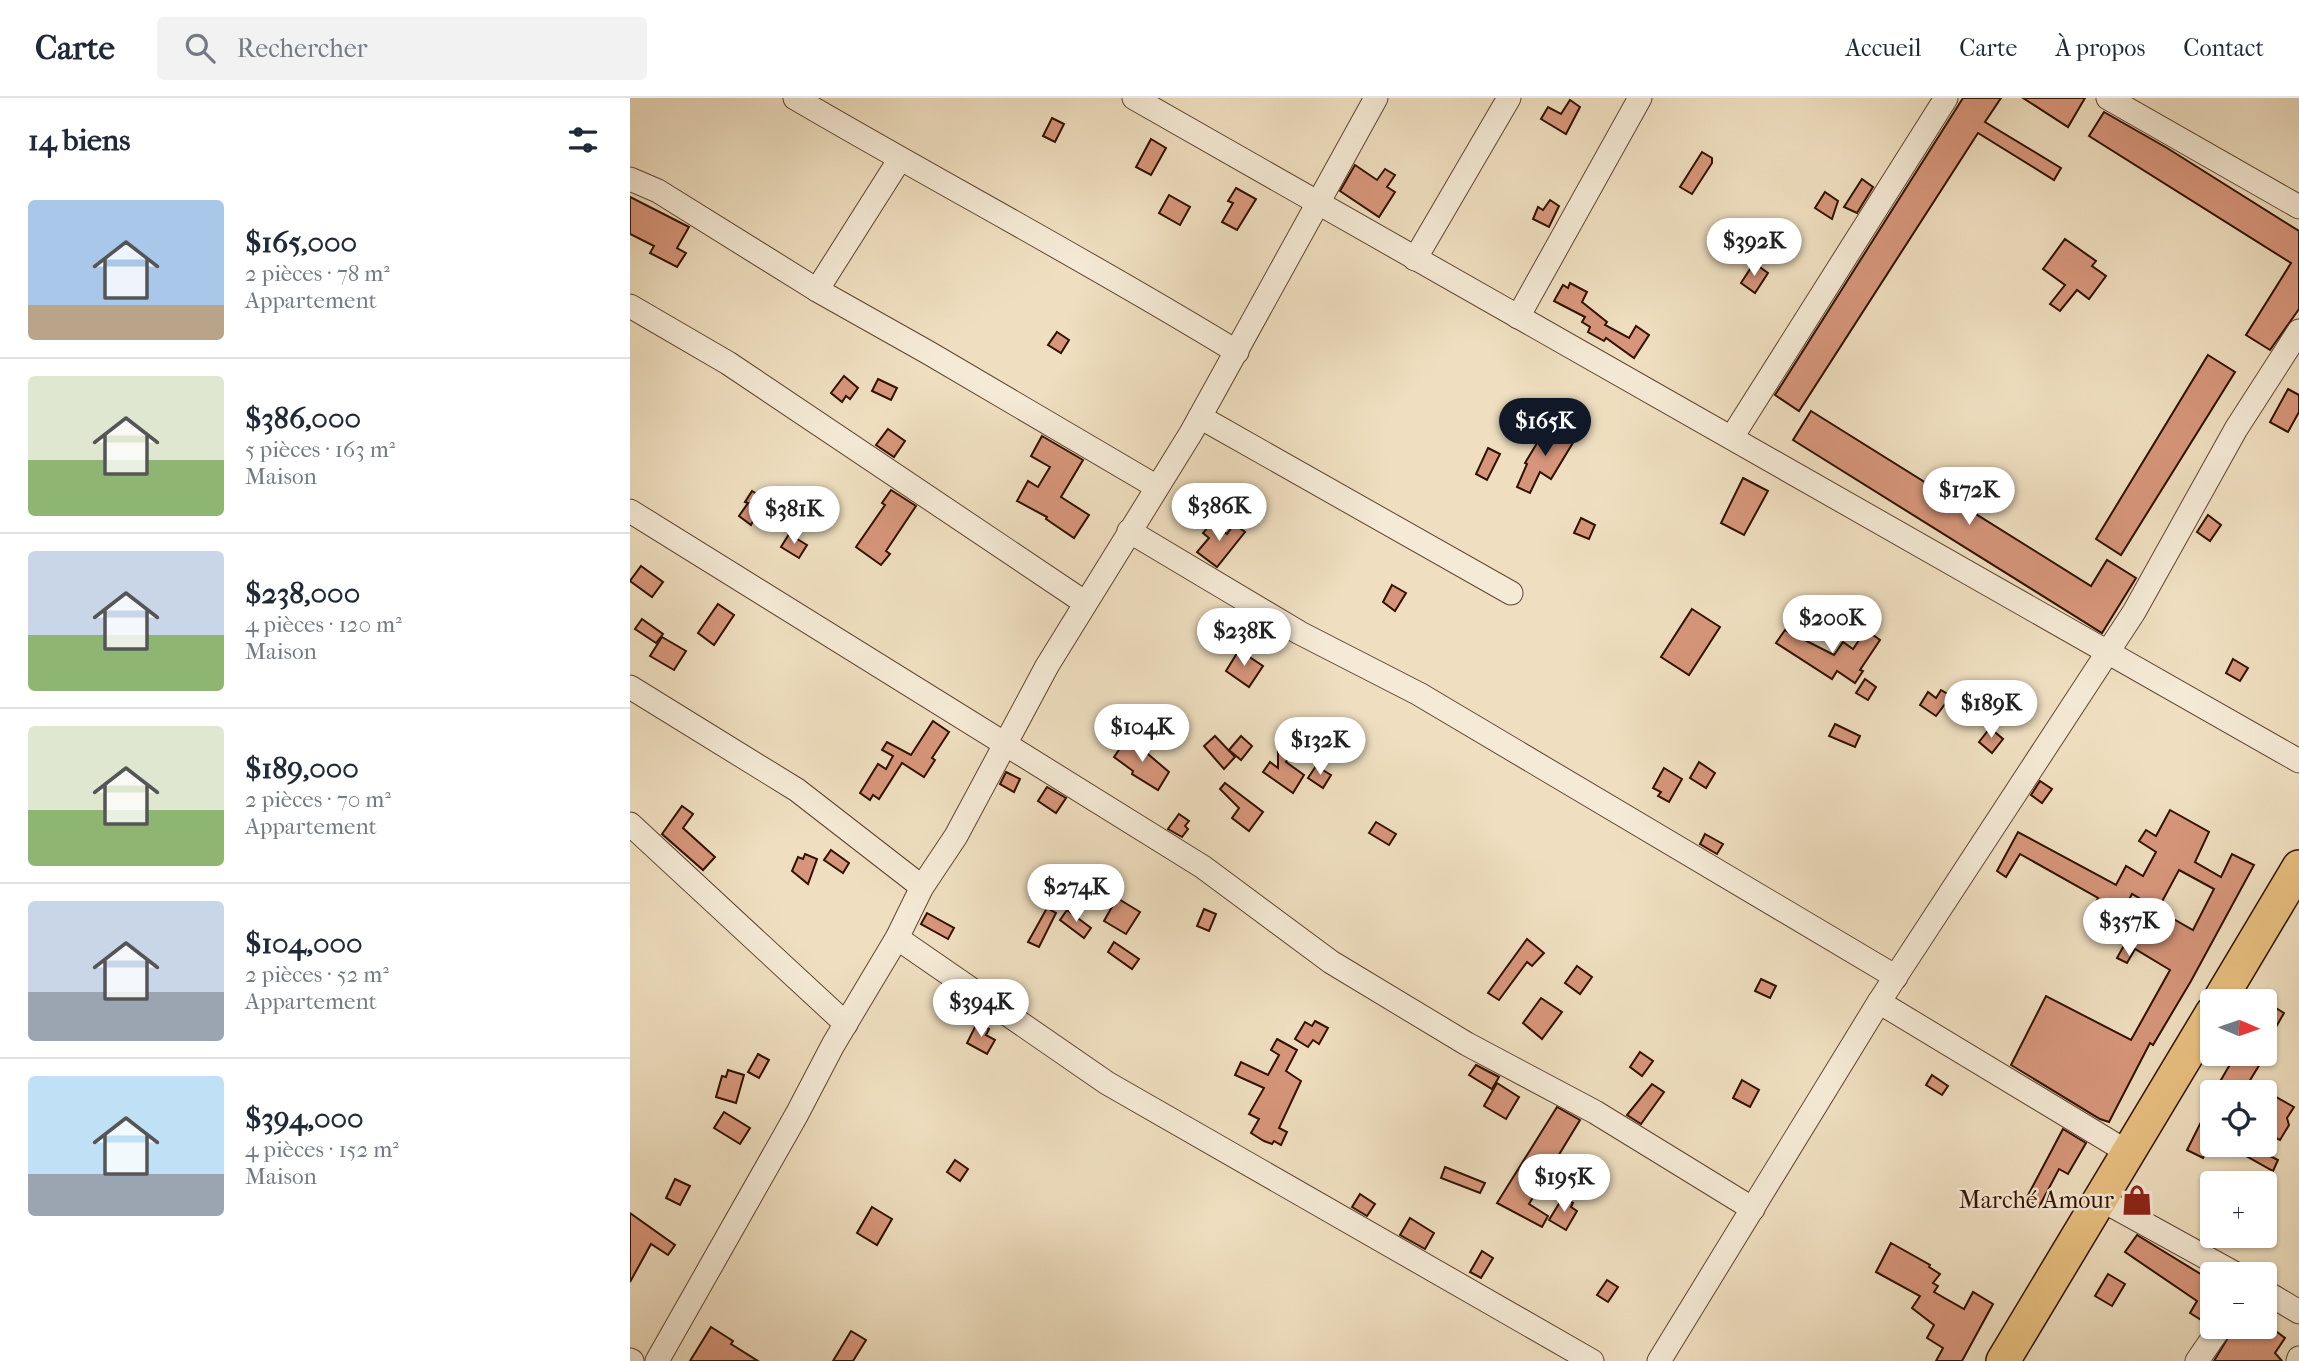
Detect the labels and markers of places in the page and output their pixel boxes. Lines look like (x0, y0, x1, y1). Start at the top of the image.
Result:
pin: $392K (1705, 218, 1803, 278)
pin: $165K (1496, 398, 1594, 458)
pin: $172K (1920, 468, 2018, 527)
pin: $386K (1170, 484, 1268, 543)
pin: $381K (745, 486, 843, 546)
pin: $200K (1783, 596, 1881, 655)
pin: $238K (1195, 608, 1293, 668)
pin: $189K (1942, 680, 2040, 740)
pin: $104K (1093, 704, 1191, 764)
pin: $132K (1271, 718, 1369, 777)
pin: $274K (1027, 864, 1125, 924)
pin: $357K (2080, 898, 2178, 958)
pin: $394K (932, 979, 1030, 1039)
pin: $195K (1515, 1154, 1613, 1214)
shop icon: Marché Amour (2120, 1183, 2154, 1217)
place label: Marché Amour (1959, 1186, 2115, 1214)

